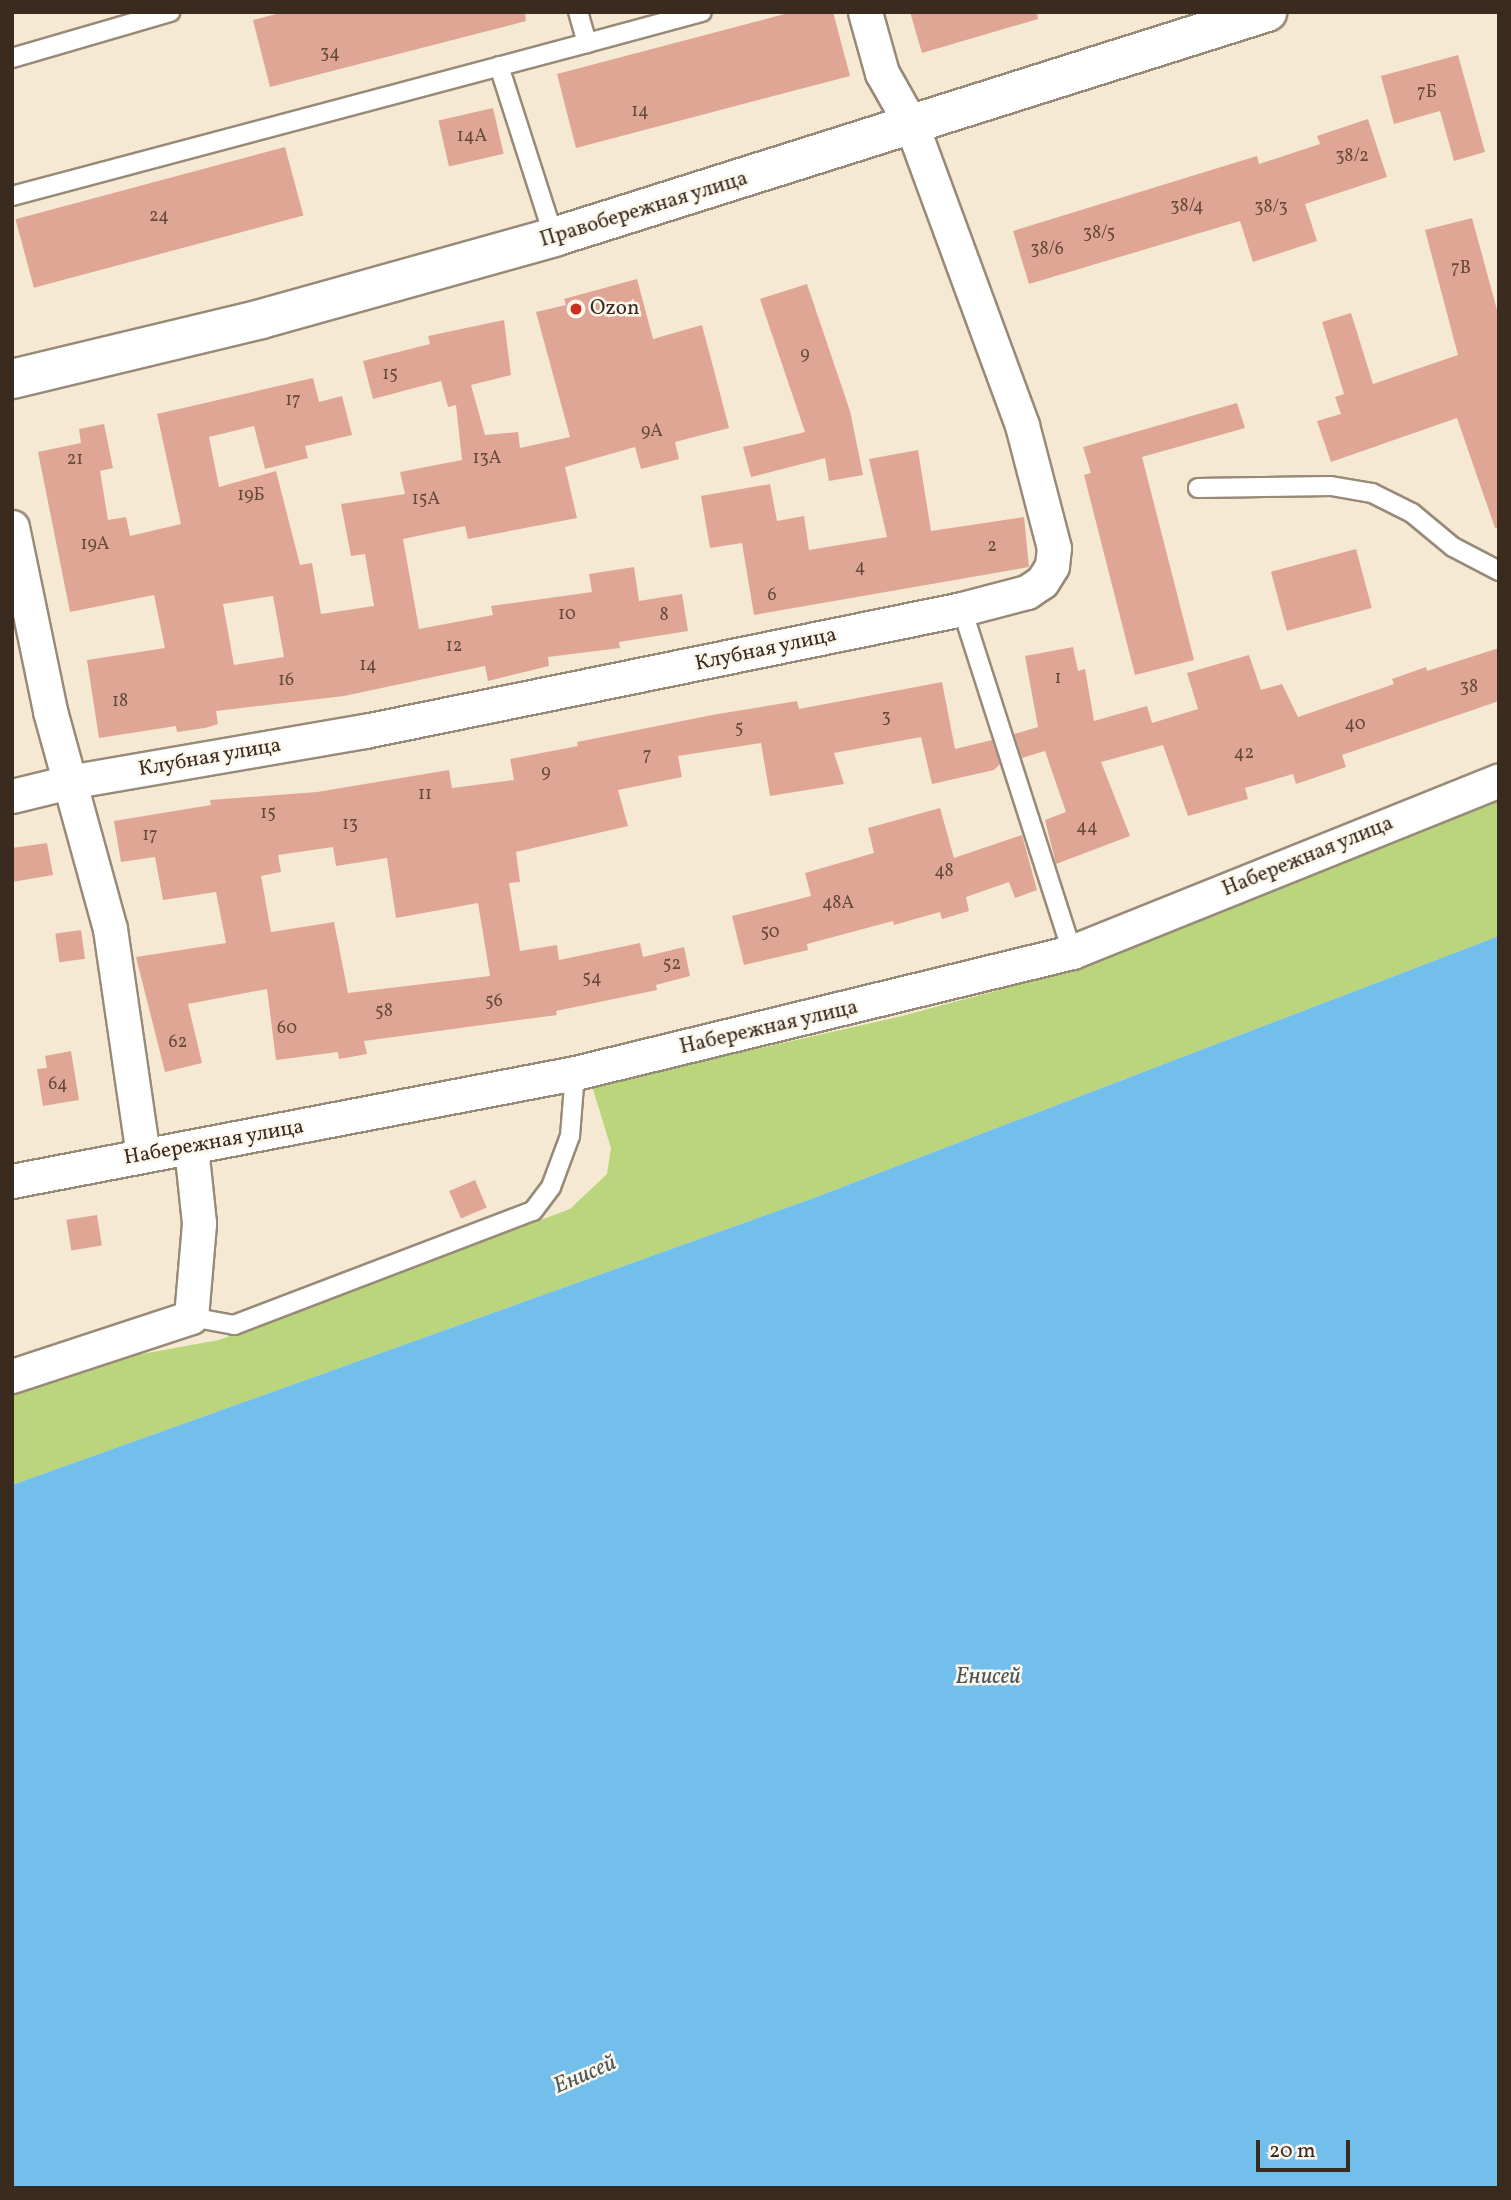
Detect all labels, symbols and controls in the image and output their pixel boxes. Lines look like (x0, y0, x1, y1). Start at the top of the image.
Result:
house number: 34 (320, 43, 340, 65)
house number: 7Б (1417, 82, 1437, 104)
house number: 14 (631, 101, 649, 123)
house number: 14А (457, 126, 487, 148)
house number: 38/2 (1335, 146, 1369, 168)
street label: Правобережная улица (537, 166, 751, 254)
house number: 38/4 (1170, 196, 1204, 218)
house number: 38/3 (1254, 197, 1288, 219)
house number: 24 (149, 206, 169, 228)
house number: 38/5 (1083, 223, 1115, 245)
house number: 38/6 (1030, 239, 1064, 261)
house number: 7В (1451, 258, 1471, 280)
place label: Ozon (590, 296, 640, 322)
marker: Ozon (568, 301, 584, 317)
house number: 9 (800, 344, 810, 366)
house number: 15 (382, 364, 398, 386)
house number: 17 (285, 390, 301, 412)
house number: 9А (641, 421, 663, 443)
house number: 13А (473, 448, 501, 470)
house number: 21 (67, 449, 83, 471)
house number: 19Б (237, 485, 265, 507)
house number: 15А (412, 489, 440, 511)
house number: 19А (81, 534, 109, 556)
house number: 2 (987, 536, 997, 558)
house number: 4 (855, 557, 865, 579)
house number: 6 (767, 585, 777, 607)
house number: 10 (558, 604, 576, 626)
house number: 8 (659, 605, 669, 627)
street label: Клубная улица (693, 623, 839, 677)
house number: 12 (446, 636, 462, 658)
house number: 14 (359, 655, 377, 677)
house number: 1 (1055, 668, 1061, 690)
house number: 16 (278, 670, 294, 692)
house number: 38 (1460, 677, 1478, 699)
house number: 18 (112, 691, 128, 713)
house number: 3 (881, 707, 891, 729)
house number: 40 (1344, 714, 1366, 736)
house number: 5 (735, 718, 743, 740)
street label: Клубная улица (137, 733, 283, 783)
house number: 42 (1234, 743, 1254, 765)
house number: 7 (643, 745, 651, 767)
house number: 9 (541, 762, 551, 784)
house number: 11 (418, 784, 432, 806)
house number: 15 (260, 803, 276, 825)
street label: Набережная улица (1219, 811, 1397, 903)
house number: 13 (342, 814, 358, 836)
house number: 44 (1076, 817, 1098, 839)
house number: 17 (142, 825, 158, 847)
house number: 48 (934, 861, 954, 883)
house number: 48А (822, 893, 854, 915)
house number: 50 (760, 922, 780, 944)
house number: 52 (663, 954, 681, 976)
house number: 54 (582, 968, 602, 990)
house number: 56 (485, 991, 503, 1013)
street label: Набережная улица (677, 995, 861, 1061)
house number: 58 (375, 1001, 393, 1023)
house number: 60 (277, 1018, 297, 1040)
house number: 62 (169, 1032, 187, 1054)
house number: 64 (48, 1074, 68, 1096)
street label: Набережная улица (122, 1115, 306, 1171)
water label: Енисей (955, 1663, 1021, 1691)
water label: Енисей (549, 2049, 621, 2101)
scale bar (1259, 2126, 1354, 2170)
text: 20 m (1269, 2137, 1315, 2166)

